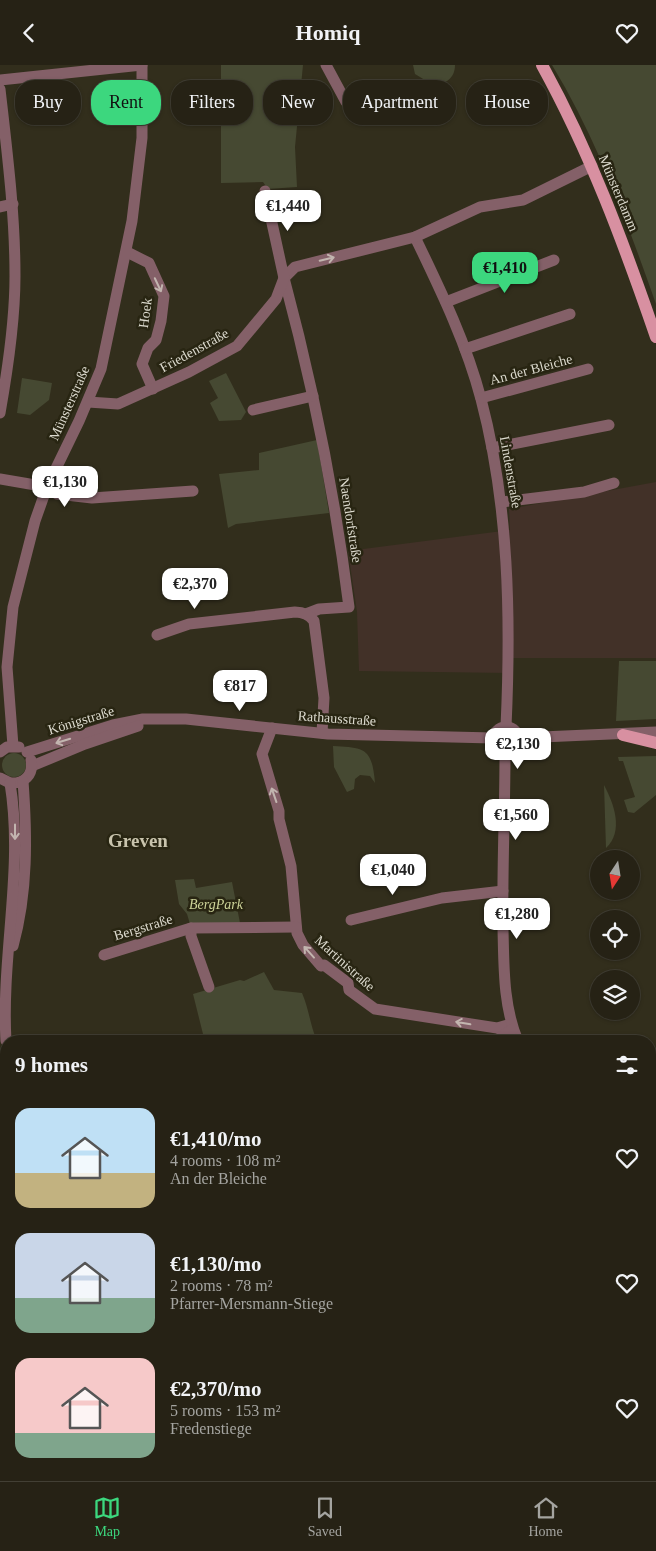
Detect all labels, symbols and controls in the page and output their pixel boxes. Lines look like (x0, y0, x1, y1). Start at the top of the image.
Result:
icon: back (15, 19, 43, 47)
icon: heart (613, 19, 641, 47)
text: Homiq (296, 20, 360, 45)
chip: Buy (15, 80, 81, 125)
chip: Rent (91, 80, 161, 125)
chip: Filters (171, 80, 253, 125)
chip: New (263, 80, 333, 125)
chip: Apartment (343, 80, 456, 125)
chip: House (466, 80, 548, 125)
street label: Münsterdamm (596, 153, 641, 234)
pin: €1,440 (247, 189, 329, 232)
text: €1,440 (266, 197, 310, 214)
pin: €1,410 (464, 251, 546, 294)
one-way arrow (318, 253, 334, 263)
text: €1,410 (483, 259, 527, 276)
one-way arrow (154, 277, 164, 292)
street label: Hoek (136, 297, 155, 329)
street label: Friedenstraße (157, 325, 231, 375)
street label: An der Bleiche (488, 351, 574, 388)
street label: Münsterstraße (46, 364, 93, 443)
street label: Lindenstraße (497, 435, 524, 509)
pin: €1,130 (24, 465, 106, 508)
text: €1,130 (43, 473, 87, 490)
street label: Naendorfstraße (336, 476, 365, 564)
pin: €2,370 (154, 567, 236, 610)
text: €2,370 (173, 575, 217, 592)
pin: €817 (210, 669, 270, 712)
text: €817 (224, 677, 256, 694)
street label: Königstraße (46, 703, 116, 738)
street label: Rathausstraße (297, 708, 377, 729)
pin: €2,130 (477, 727, 559, 770)
text: €2,130 (496, 735, 540, 752)
one-way arrow (55, 737, 71, 747)
one-way arrow (269, 788, 278, 804)
pin: €1,560 (475, 799, 557, 841)
text: €1,560 (494, 806, 538, 823)
one-way arrow (10, 823, 20, 839)
district label: Greven (108, 830, 168, 851)
north arrow (590, 850, 640, 900)
map controls (590, 850, 640, 1020)
pin: €1,040 (352, 853, 434, 896)
text: €1,040 (371, 861, 415, 878)
park label: BergPark (189, 897, 244, 912)
pin: €1,280 (476, 897, 558, 940)
text: €1,280 (495, 905, 539, 922)
button: locate (590, 910, 640, 960)
street label: Bergstraße (112, 911, 174, 943)
street label: Martinistraße (312, 933, 378, 994)
one-way arrow (303, 945, 314, 958)
button: layers (590, 970, 640, 1020)
one-way arrow (456, 1018, 472, 1028)
icon: filters (613, 1051, 641, 1079)
text: 9 homes (15, 1053, 88, 1077)
text: €1,410/mo (170, 1127, 262, 1151)
icon: home (55, 1128, 115, 1188)
icon: heart (613, 1144, 641, 1172)
text: 4 rooms · 108 m² (170, 1152, 281, 1169)
text: An der Bleiche (170, 1170, 267, 1187)
text: €1,130/mo (170, 1252, 262, 1276)
icon: home (55, 1253, 115, 1313)
icon: heart (613, 1269, 641, 1297)
text: 2 rooms · 78 m² (170, 1277, 273, 1294)
text: Pfarrer-Mersmann-Stiege (170, 1295, 333, 1312)
text: €2,370/mo (170, 1377, 262, 1401)
icon: home (55, 1378, 115, 1438)
icon: heart (613, 1394, 641, 1422)
text: 5 rooms · 153 m² (170, 1402, 281, 1419)
text: Fredenstiege (170, 1420, 252, 1437)
tab: Map (93, 1494, 121, 1540)
tab: Saved (308, 1494, 342, 1540)
tab: Home (529, 1494, 563, 1540)

